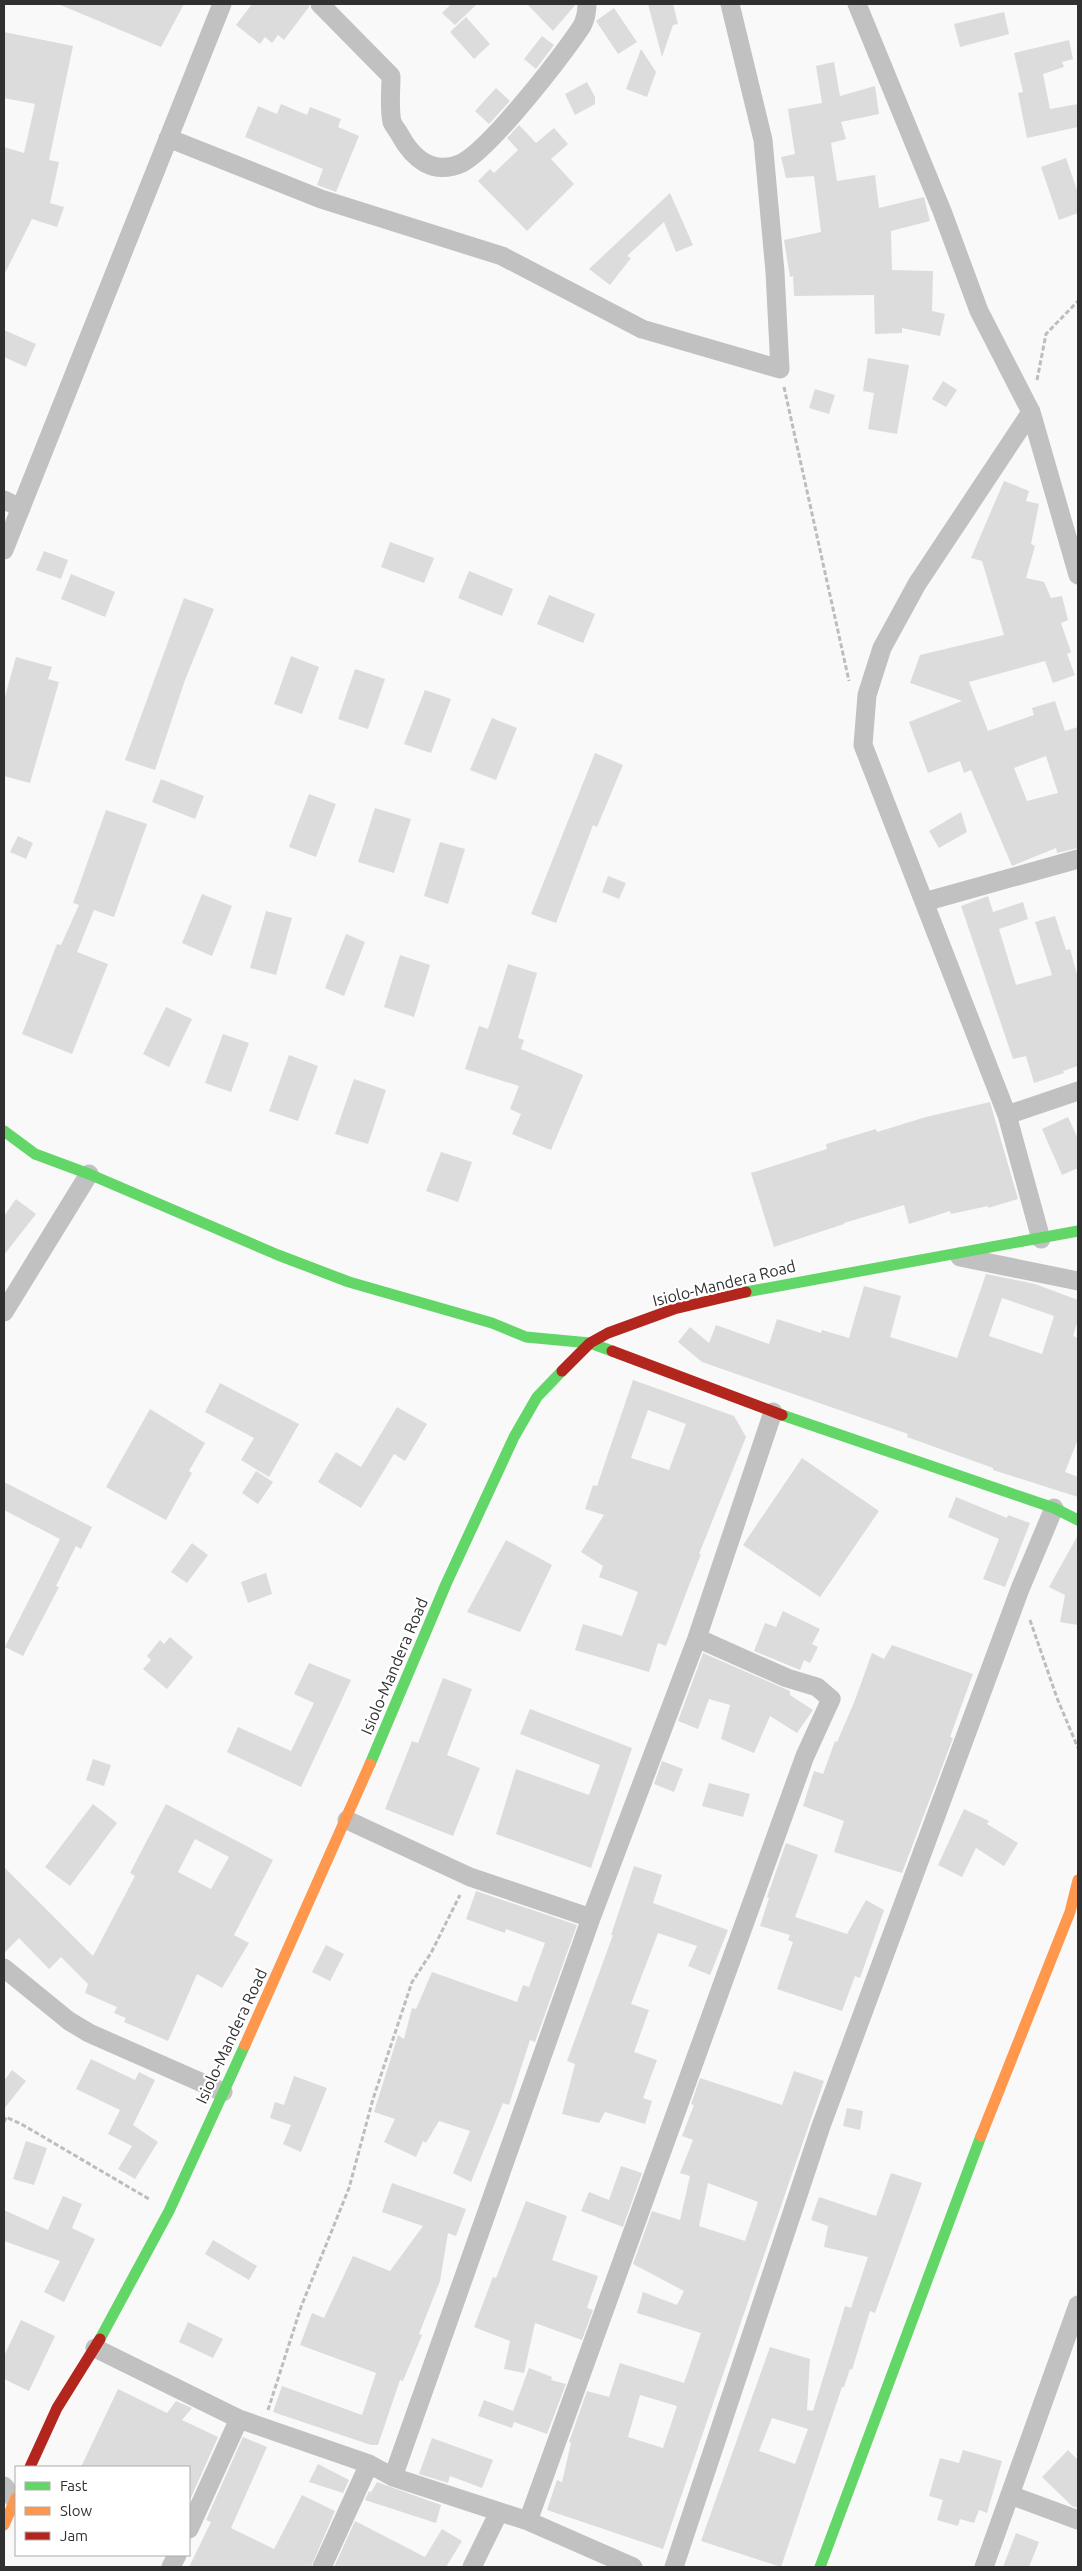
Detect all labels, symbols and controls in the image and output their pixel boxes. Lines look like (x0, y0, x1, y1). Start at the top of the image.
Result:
street label: Isiolo-Mandera Road (651, 1257, 797, 1309)
street label: Isiolo-Mandera Road (357, 1595, 431, 1737)
street label: Isiolo-Mandera Road (192, 1966, 270, 2106)
legend (15, 2466, 190, 2556)
text: Fast (60, 2477, 88, 2494)
text: Slow (60, 2502, 93, 2519)
text: Jam (60, 2527, 88, 2544)

